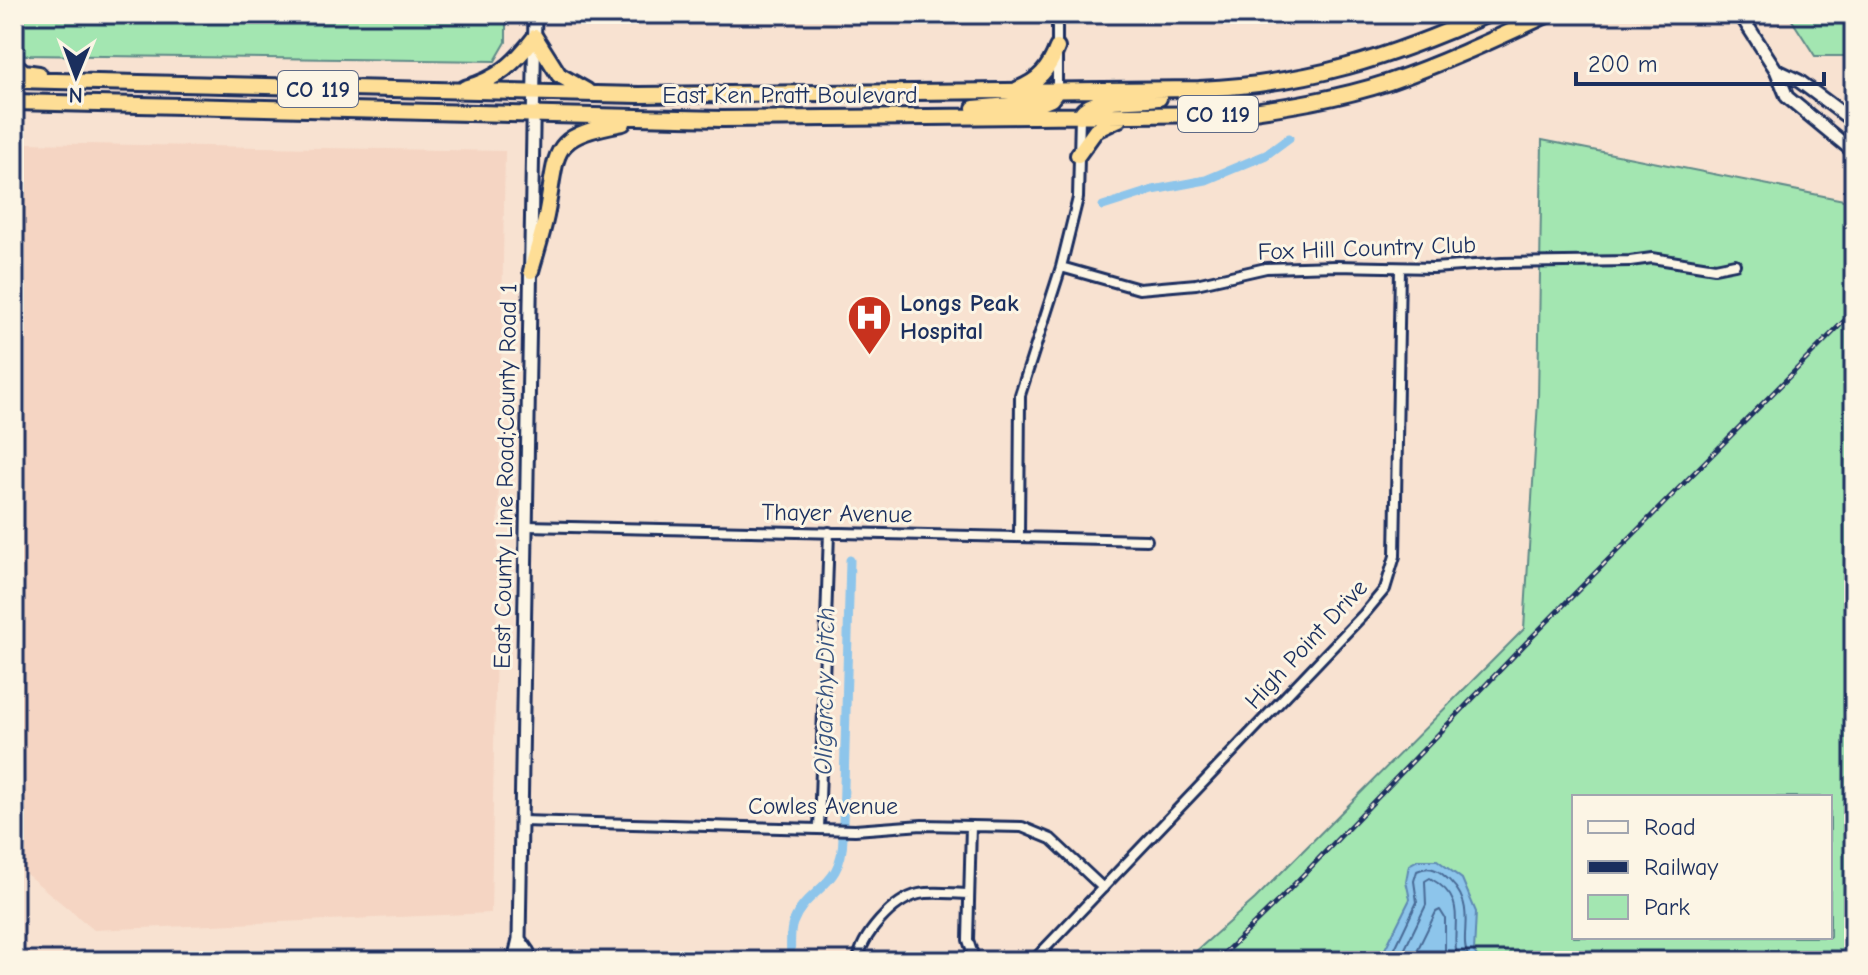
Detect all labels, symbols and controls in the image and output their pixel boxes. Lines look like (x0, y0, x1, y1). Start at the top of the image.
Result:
north arrow (36, 36, 116, 116)
scale bar (1576, 36, 1824, 86)
text: 200 m (1588, 50, 1658, 78)
road number: CO 119 (278, 71, 358, 107)
street label: East Ken Pratt Boulevard (662, 81, 918, 109)
text: N (68, 82, 83, 108)
road number: CO 119 (1178, 96, 1258, 132)
street label: Fox Hill Country Club (1257, 230, 1477, 266)
street label: East County Line Road;County Road 1 (488, 283, 522, 669)
place label: Longs Peak Hospital (900, 289, 1019, 345)
hospital icon: Longs Peak Hospital (845, 293, 893, 356)
street label: Thayer Avenue (761, 498, 913, 528)
street label: High Point Drive (1239, 573, 1373, 715)
water label: Oligarchy Ditch (809, 607, 841, 775)
street label: Cowles Avenue (748, 792, 898, 820)
legend (1572, 795, 1832, 939)
text: Road (1644, 813, 1696, 841)
text: Railway (1644, 853, 1718, 881)
text: Park (1644, 893, 1690, 921)

